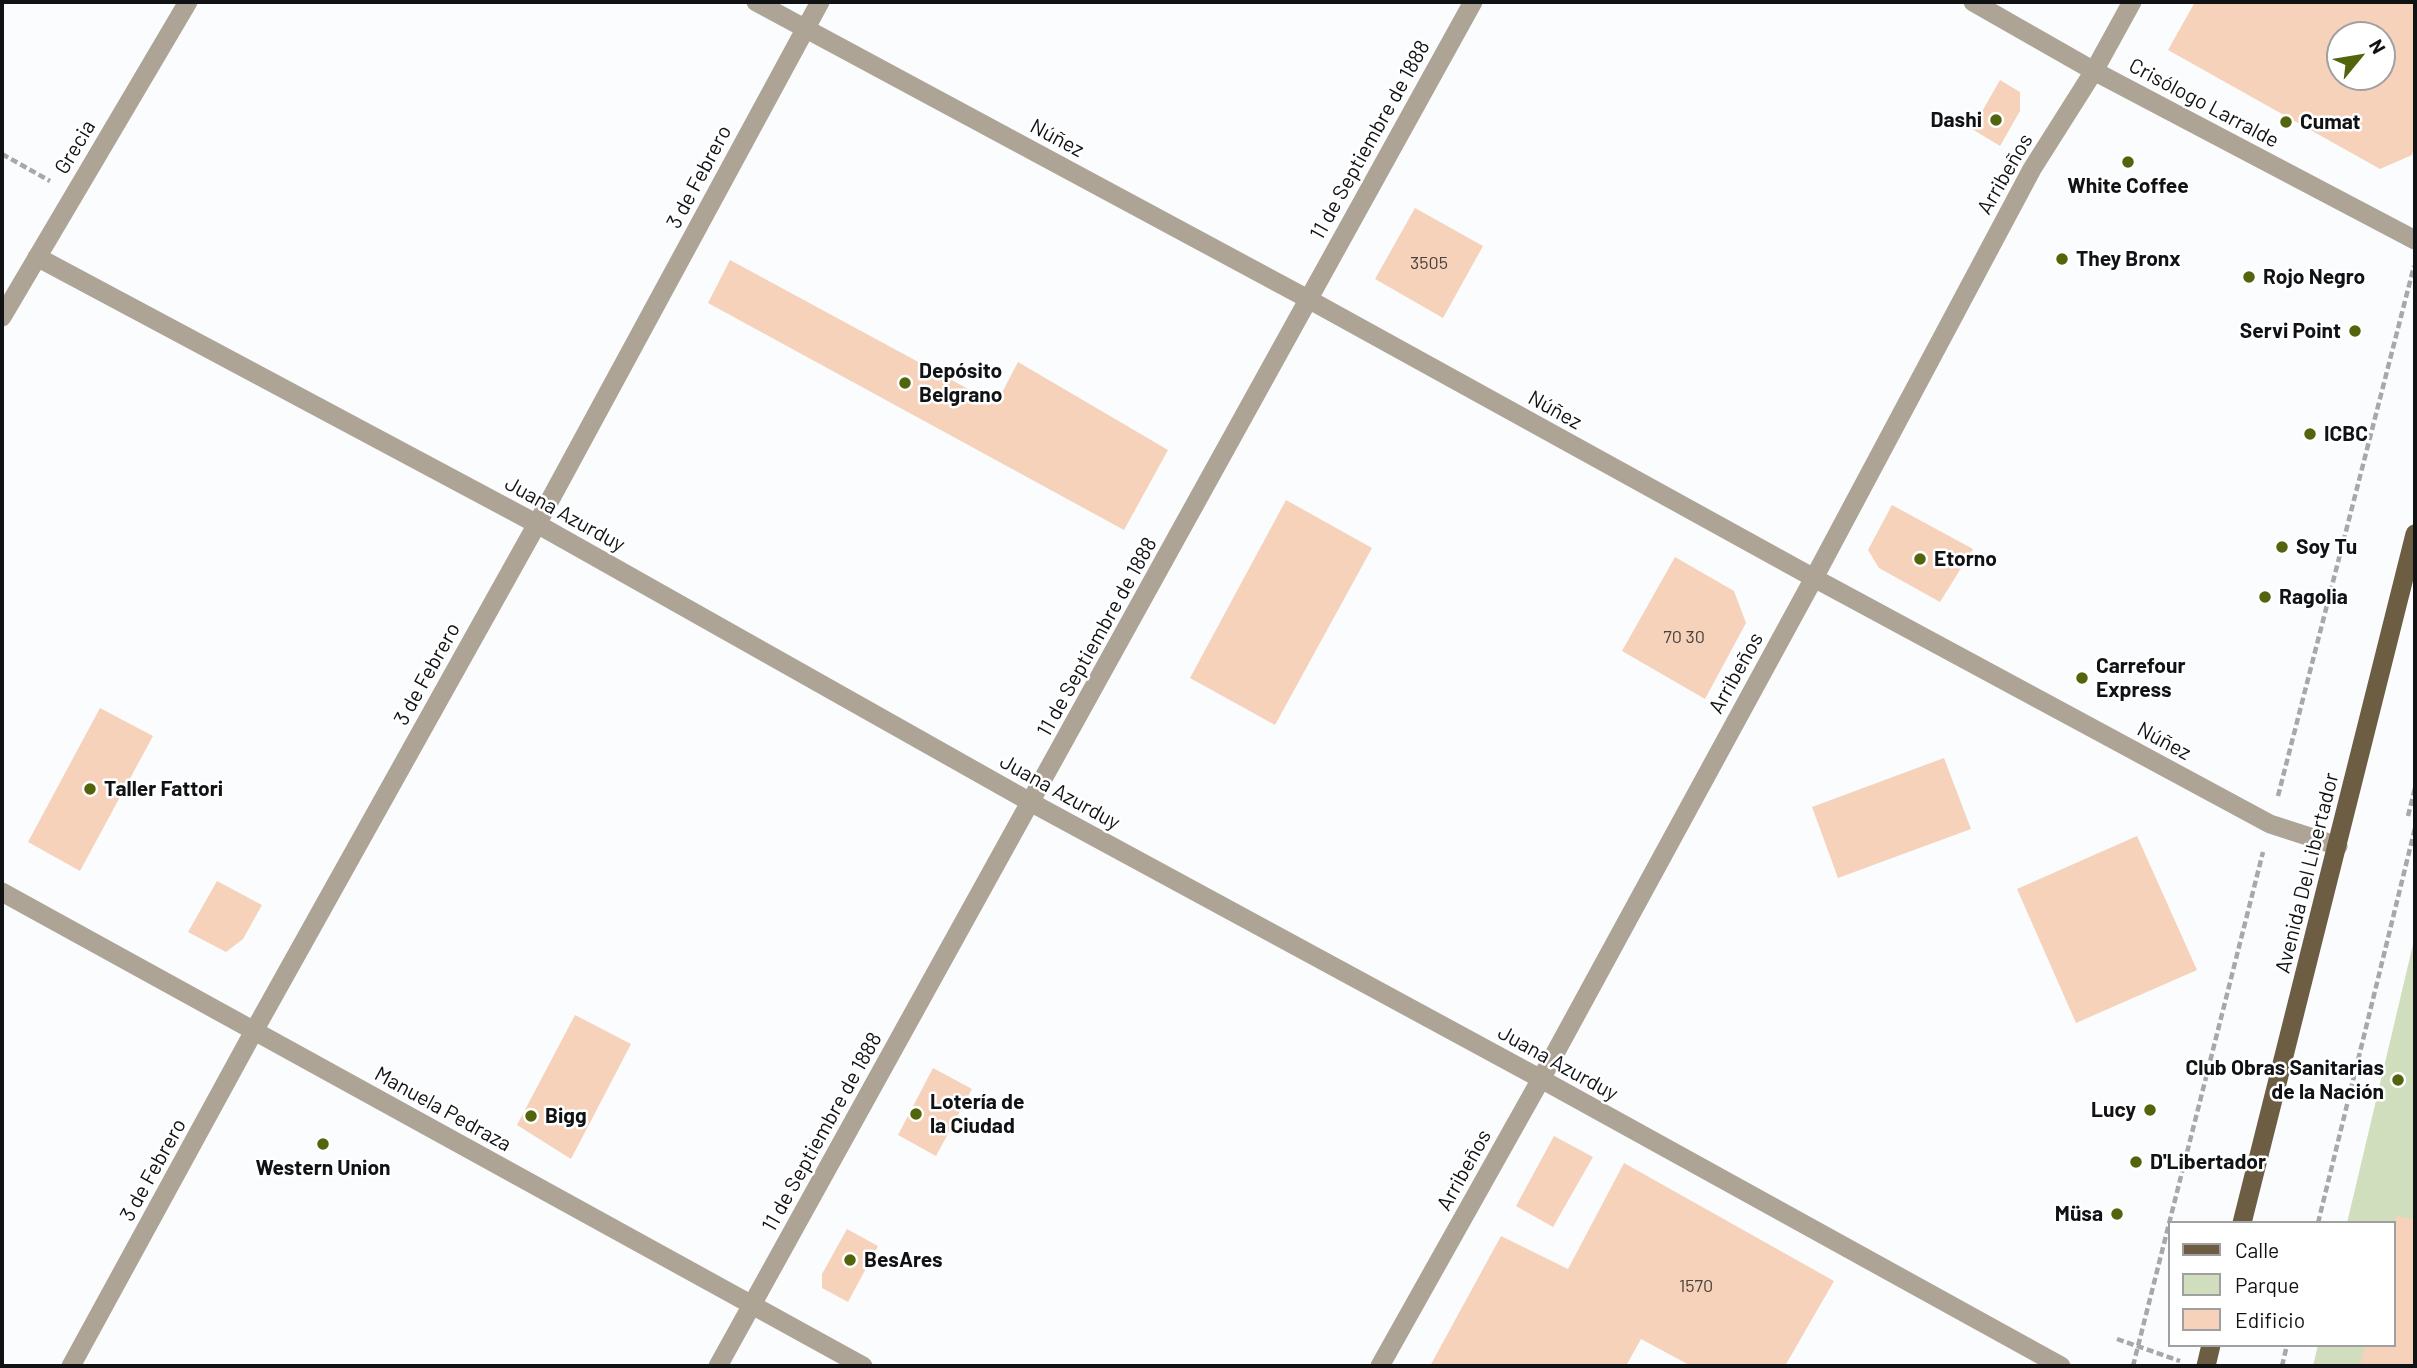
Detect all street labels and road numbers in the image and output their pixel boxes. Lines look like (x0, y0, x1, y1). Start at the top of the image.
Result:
street label: 11 de Septiembre de 1888 (1305, 36, 1435, 244)
street label: Crisólogo Larralde (2125, 53, 2283, 153)
street label: Núñez (1026, 113, 1088, 163)
street label: Grecia (49, 115, 101, 179)
street label: 3 de Febrero (661, 121, 737, 233)
street label: Arribeños (1972, 129, 2038, 219)
street label: Núñez (1524, 385, 1586, 435)
street label: Juana Azurduy (500, 471, 630, 557)
street label: 11 de Septiembre de 1888 (1032, 533, 1162, 741)
street label: 3 de Febrero (389, 618, 465, 730)
street label: Arribeños (1703, 628, 1769, 718)
street label: Núñez (2133, 716, 2195, 766)
street label: Juana Azurduy (995, 749, 1125, 835)
street label: Avenida Del Libertador (2270, 770, 2344, 976)
street label: Juana Azurduy (1493, 1020, 1623, 1106)
street label: 11 de Septiembre de 1888 (757, 1028, 887, 1236)
street label: Manuela Pedraza (370, 1061, 516, 1157)
street label: 3 de Febrero (115, 1114, 191, 1226)
street label: Arribeños (1431, 1125, 1497, 1215)

